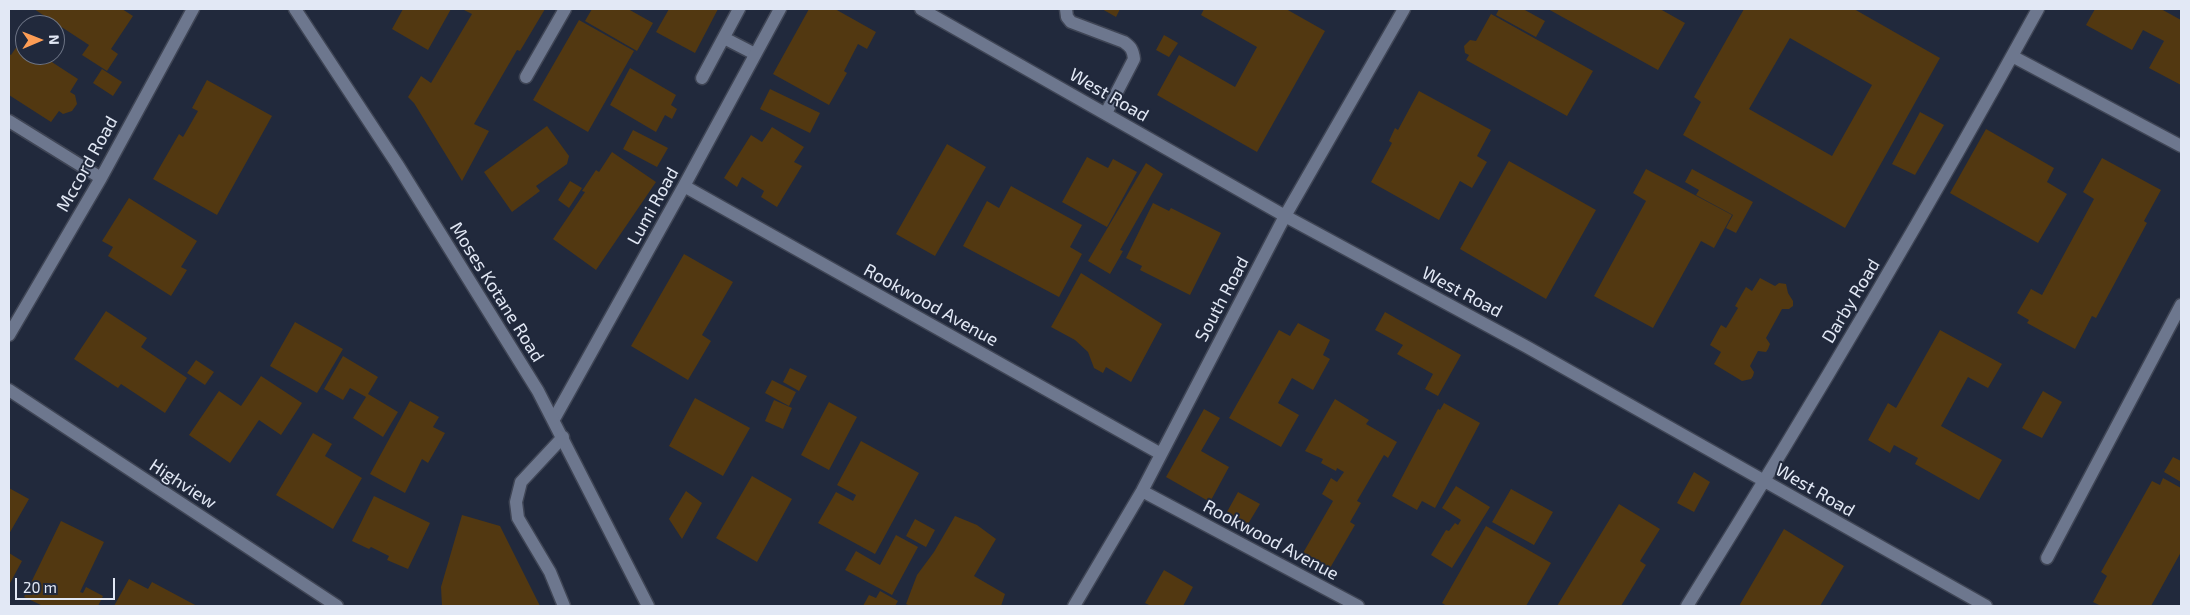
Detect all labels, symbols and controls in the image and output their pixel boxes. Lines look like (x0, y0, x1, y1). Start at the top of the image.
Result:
north arrow (15, 15, 65, 65)
text: N (46, 35, 63, 45)
street label: West Road (1066, 64, 1152, 126)
street label: Mccord Road (52, 112, 122, 216)
street label: Lumi Road (623, 164, 683, 248)
street label: Moses Kotane Road (445, 218, 549, 366)
street label: South Road (1191, 253, 1253, 345)
street label: Darby Road (1817, 255, 1885, 347)
street label: Rookwood Avenue (860, 259, 1002, 351)
street label: West Road (1418, 262, 1506, 322)
street label: Highview (145, 454, 221, 514)
street label: West Road (1772, 459, 1858, 521)
street label: Rookwood Avenue (1199, 495, 1343, 585)
scale bar (18, 568, 118, 600)
text: 20 m (23, 578, 57, 596)

